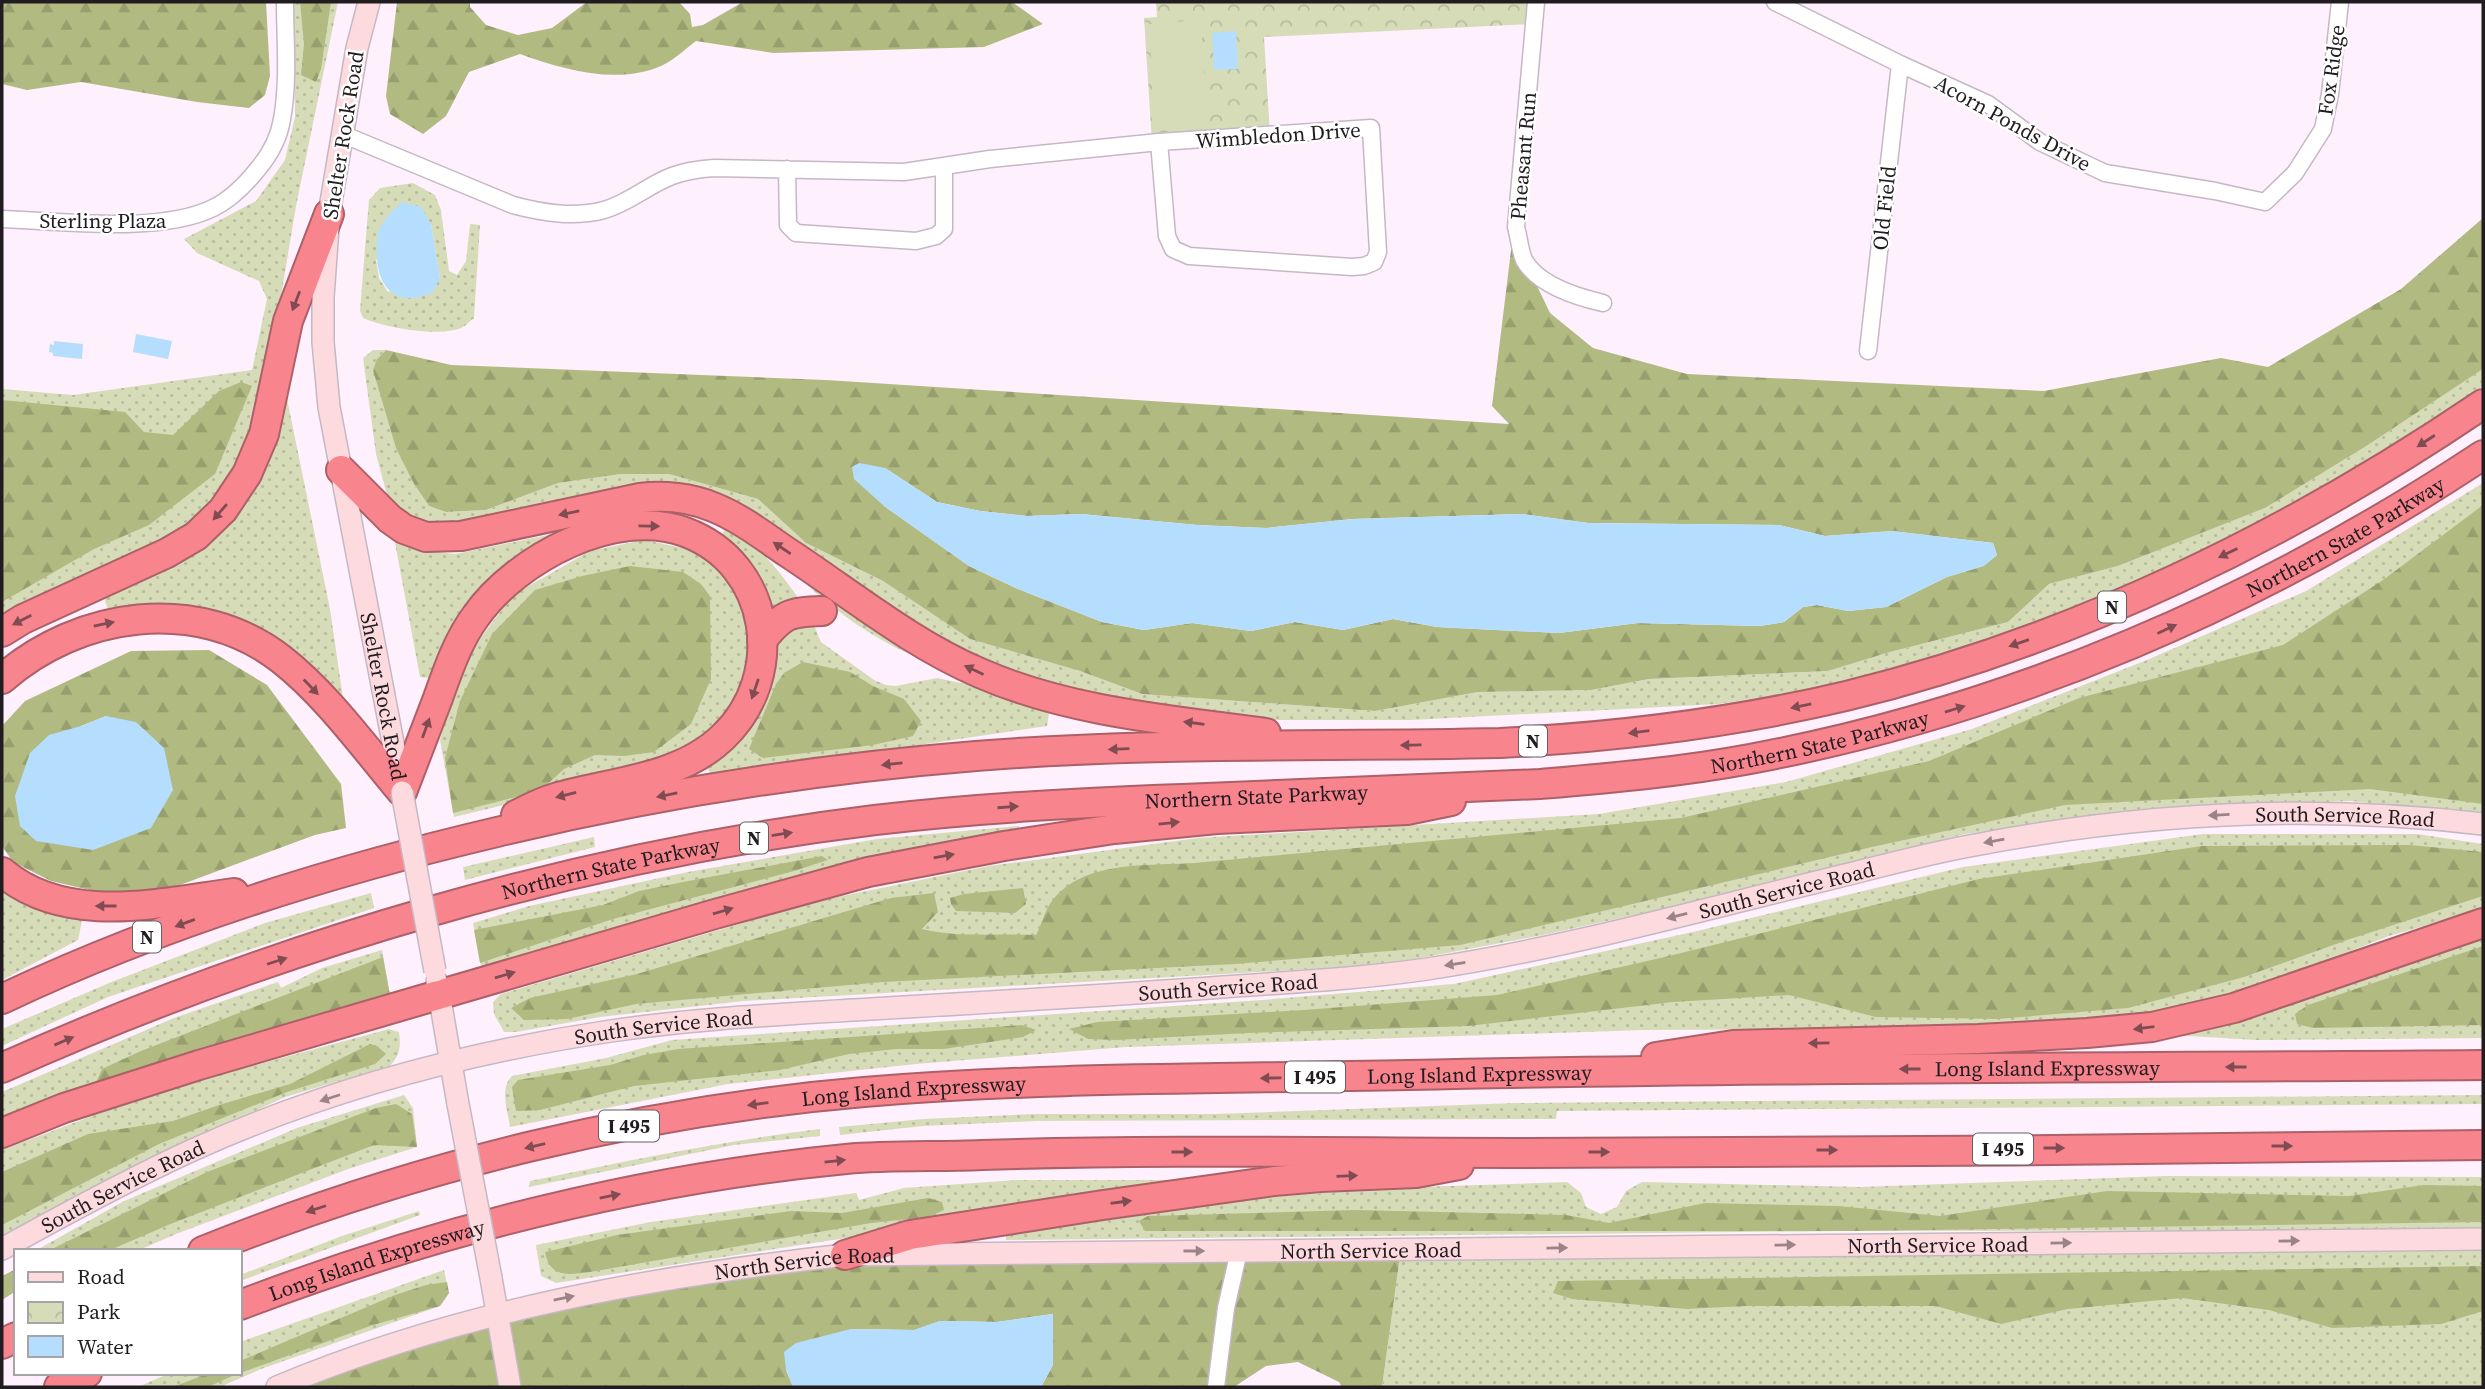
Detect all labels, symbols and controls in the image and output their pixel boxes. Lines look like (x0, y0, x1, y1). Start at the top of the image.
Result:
street label: Fox Ridge (2310, 23, 2352, 117)
street label: Shelter Rock Road (315, 49, 371, 221)
street label: Acorn Ponds Drive (1930, 68, 2096, 178)
street label: Pheasant Run (1503, 90, 1543, 221)
street label: Wimbledon Drive (1194, 115, 1362, 155)
street label: Old Field (1865, 164, 1903, 252)
street label: Sterling Plaza (39, 206, 167, 235)
one-way arrow (291, 290, 302, 311)
one-way arrow (2416, 435, 2436, 448)
street label: Northern State Parkway (2241, 469, 2450, 604)
one-way arrow (212, 503, 228, 521)
one-way arrow (558, 507, 580, 518)
one-way arrow (639, 521, 661, 532)
one-way arrow (772, 542, 792, 555)
one-way arrow (2218, 548, 2238, 559)
road number: N (2098, 592, 2126, 622)
street label: Shelter Rock Road (354, 610, 414, 783)
one-way arrow (12, 614, 32, 625)
one-way arrow (93, 619, 115, 630)
one-way arrow (2157, 623, 2178, 634)
one-way arrow (2009, 638, 2030, 649)
one-way arrow (964, 664, 984, 676)
one-way arrow (303, 678, 319, 695)
one-way arrow (749, 679, 760, 700)
one-way arrow (1790, 700, 1812, 711)
street label: Northern State Parkway (1708, 702, 1932, 780)
one-way arrow (1945, 704, 1966, 714)
one-way arrow (1183, 717, 1205, 728)
one-way arrow (421, 718, 432, 739)
road number: N (1519, 726, 1547, 756)
one-way arrow (1627, 727, 1649, 738)
one-way arrow (1400, 739, 1422, 750)
one-way arrow (1108, 744, 1130, 755)
one-way arrow (881, 758, 903, 769)
street label: Northern State Parkway (1144, 777, 1369, 815)
one-way arrow (555, 790, 577, 801)
one-way arrow (656, 790, 678, 801)
street label: South Service Road (2255, 799, 2436, 834)
one-way arrow (997, 802, 1019, 813)
one-way arrow (2208, 810, 2230, 821)
one-way arrow (1158, 817, 1180, 828)
road number: N (740, 822, 768, 853)
one-way arrow (771, 828, 793, 839)
street label: Northern State Parkway (498, 829, 722, 906)
one-way arrow (1983, 836, 2005, 847)
one-way arrow (933, 851, 955, 862)
street label: South Service Road (1696, 854, 1877, 925)
one-way arrow (95, 900, 117, 912)
one-way arrow (713, 906, 734, 916)
one-way arrow (1666, 911, 1688, 922)
one-way arrow (174, 918, 195, 929)
road number: N (133, 922, 161, 953)
one-way arrow (267, 955, 288, 966)
one-way arrow (1444, 959, 1466, 970)
street label: South Service Road (1138, 966, 1319, 1007)
one-way arrow (494, 970, 515, 980)
street label: South Service Road (572, 1002, 754, 1051)
one-way arrow (2133, 1022, 2155, 1033)
one-way arrow (54, 1035, 75, 1046)
one-way arrow (1807, 1038, 1829, 1049)
street label: Long Island Expressway (1935, 1052, 2160, 1083)
street label: Long Island Expressway (1366, 1057, 1592, 1090)
one-way arrow (2224, 1061, 2246, 1073)
road number: I 495 (1285, 1062, 1345, 1092)
one-way arrow (1899, 1063, 1921, 1075)
street label: Long Island Expressway (800, 1068, 1027, 1113)
one-way arrow (1260, 1072, 1282, 1084)
one-way arrow (319, 1093, 340, 1103)
one-way arrow (747, 1099, 769, 1110)
road number: I 495 (599, 1110, 659, 1142)
street label: South Service Road (35, 1132, 209, 1239)
road number: I 495 (1973, 1134, 2033, 1164)
one-way arrow (2271, 1140, 2293, 1152)
one-way arrow (523, 1141, 545, 1152)
one-way arrow (2044, 1142, 2066, 1154)
one-way arrow (1816, 1144, 1838, 1156)
one-way arrow (1172, 1146, 1194, 1158)
one-way arrow (1589, 1146, 1611, 1158)
one-way arrow (824, 1155, 846, 1166)
one-way arrow (1337, 1170, 1359, 1181)
one-way arrow (599, 1190, 621, 1201)
one-way arrow (1111, 1196, 1133, 1207)
one-way arrow (305, 1204, 326, 1215)
street label: Long Island Expressway (264, 1212, 488, 1308)
street label: North Service Road (1847, 1229, 2029, 1260)
street label: North Service Road (1280, 1234, 1462, 1265)
one-way arrow (2278, 1235, 2300, 1247)
one-way arrow (2050, 1237, 2072, 1249)
street label: North Service Road (712, 1240, 895, 1286)
one-way arrow (1774, 1240, 1796, 1251)
one-way arrow (1546, 1242, 1568, 1254)
one-way arrow (1183, 1245, 1205, 1257)
legend (14, 1249, 242, 1375)
text: Road (77, 1262, 125, 1291)
one-way arrow (553, 1292, 575, 1303)
text: Park (77, 1297, 121, 1326)
text: Water (77, 1332, 133, 1361)

